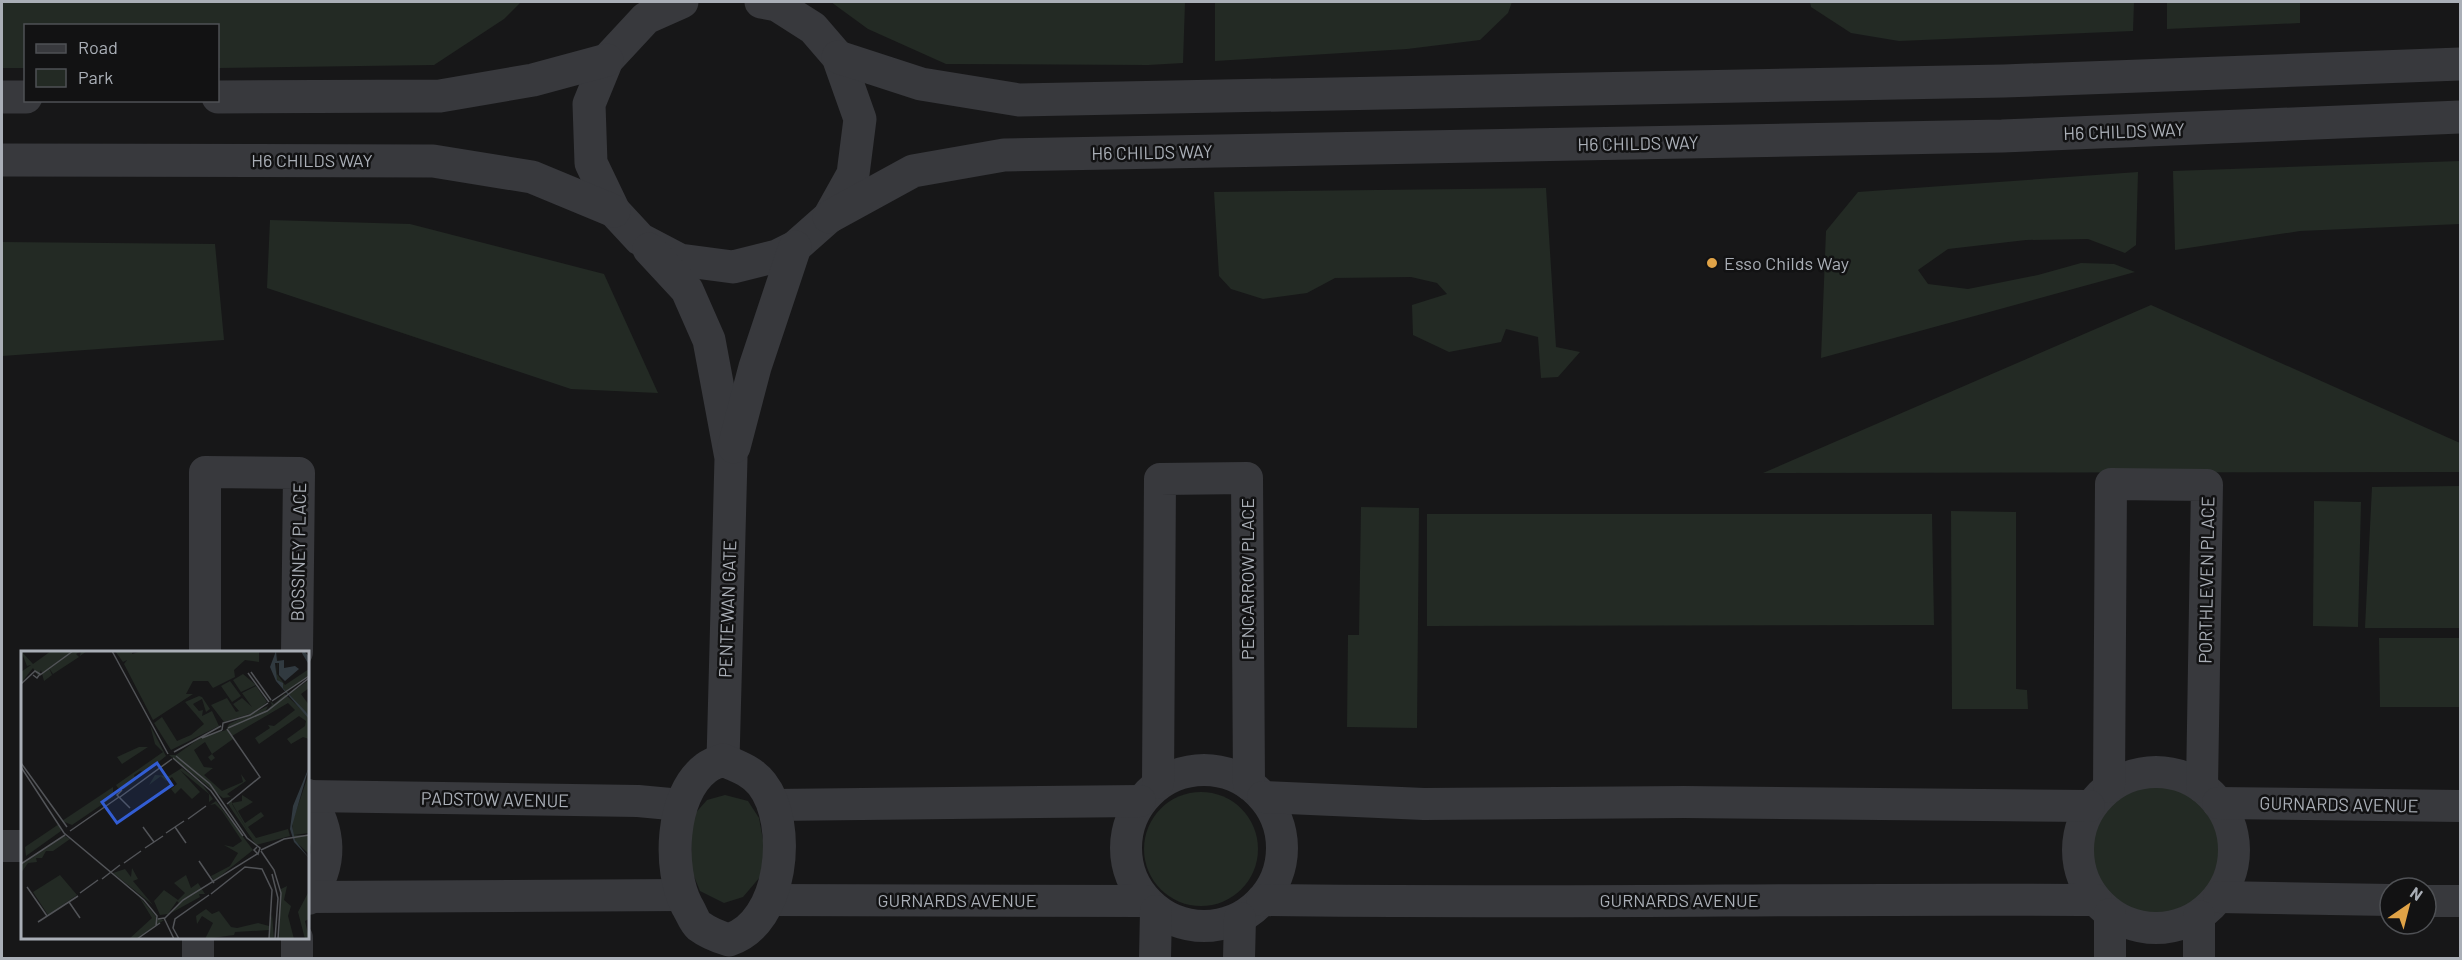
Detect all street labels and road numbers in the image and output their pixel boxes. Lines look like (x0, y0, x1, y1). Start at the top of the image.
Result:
street label: H6 CHILDS WAY (2063, 118, 2185, 144)
street label: H6 CHILDS WAY (1577, 131, 1699, 155)
street label: H6 CHILDS WAY (1091, 140, 1213, 164)
street label: H6 CHILDS WAY (251, 149, 373, 171)
street label: BOSSINEY PLACE (286, 482, 310, 622)
street label: PORTHLEVEN PLACE (2194, 496, 2218, 664)
street label: PENCARROW PLACE (1236, 498, 1258, 660)
street label: PENTEWAN GATE (714, 540, 740, 678)
street label: PADSTOW AVENUE (421, 787, 569, 811)
street label: GURNARDS AVENUE (2259, 792, 2419, 816)
street label: GURNARDS AVENUE (877, 889, 1037, 911)
street label: GURNARDS AVENUE (1599, 889, 1759, 911)

